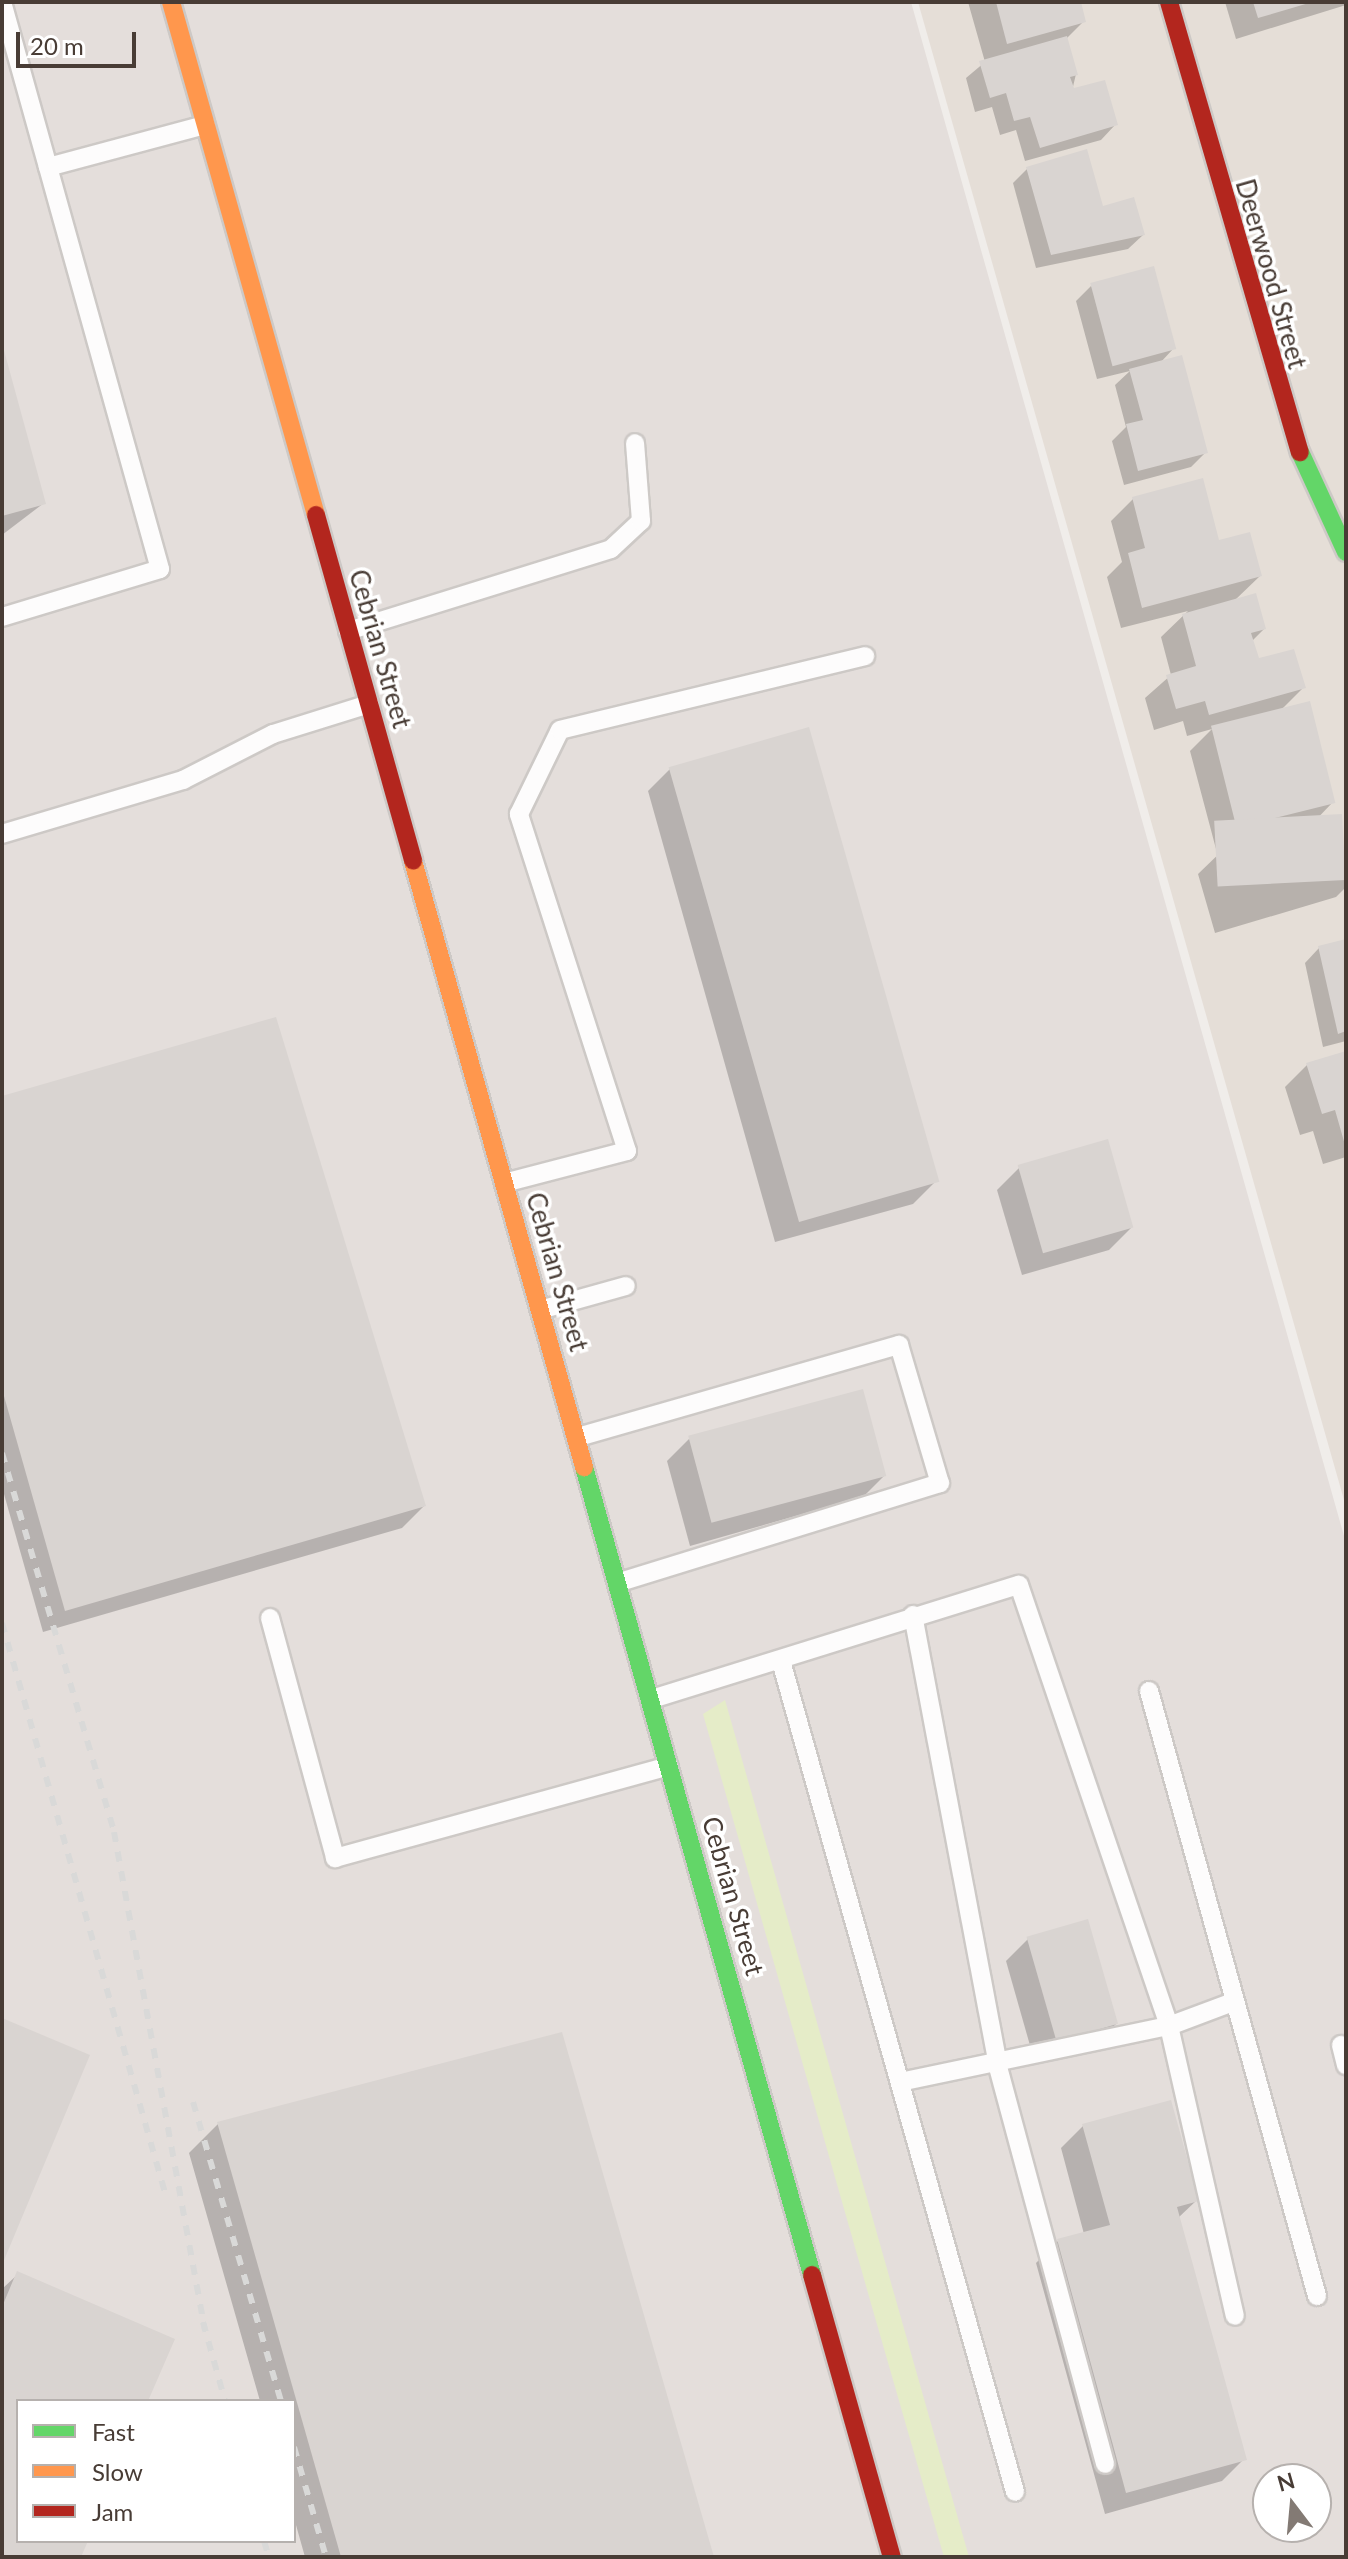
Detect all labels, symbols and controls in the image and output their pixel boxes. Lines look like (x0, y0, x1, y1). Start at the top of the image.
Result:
scale bar (20, 16, 140, 66)
text: 20 m (30, 31, 84, 60)
street label: Deerwood Street (1229, 176, 1313, 372)
street label: Cebrian Street (342, 566, 418, 732)
street label: Cebrian Street (519, 1189, 595, 1355)
street label: Cebrian Street (695, 1813, 771, 1979)
legend (16, 2399, 296, 2543)
text: Fast (92, 2417, 135, 2446)
text: Slow (92, 2457, 143, 2486)
north arrow (1252, 2463, 1332, 2543)
text: N (1274, 2466, 1298, 2497)
text: Jam (92, 2497, 133, 2526)

